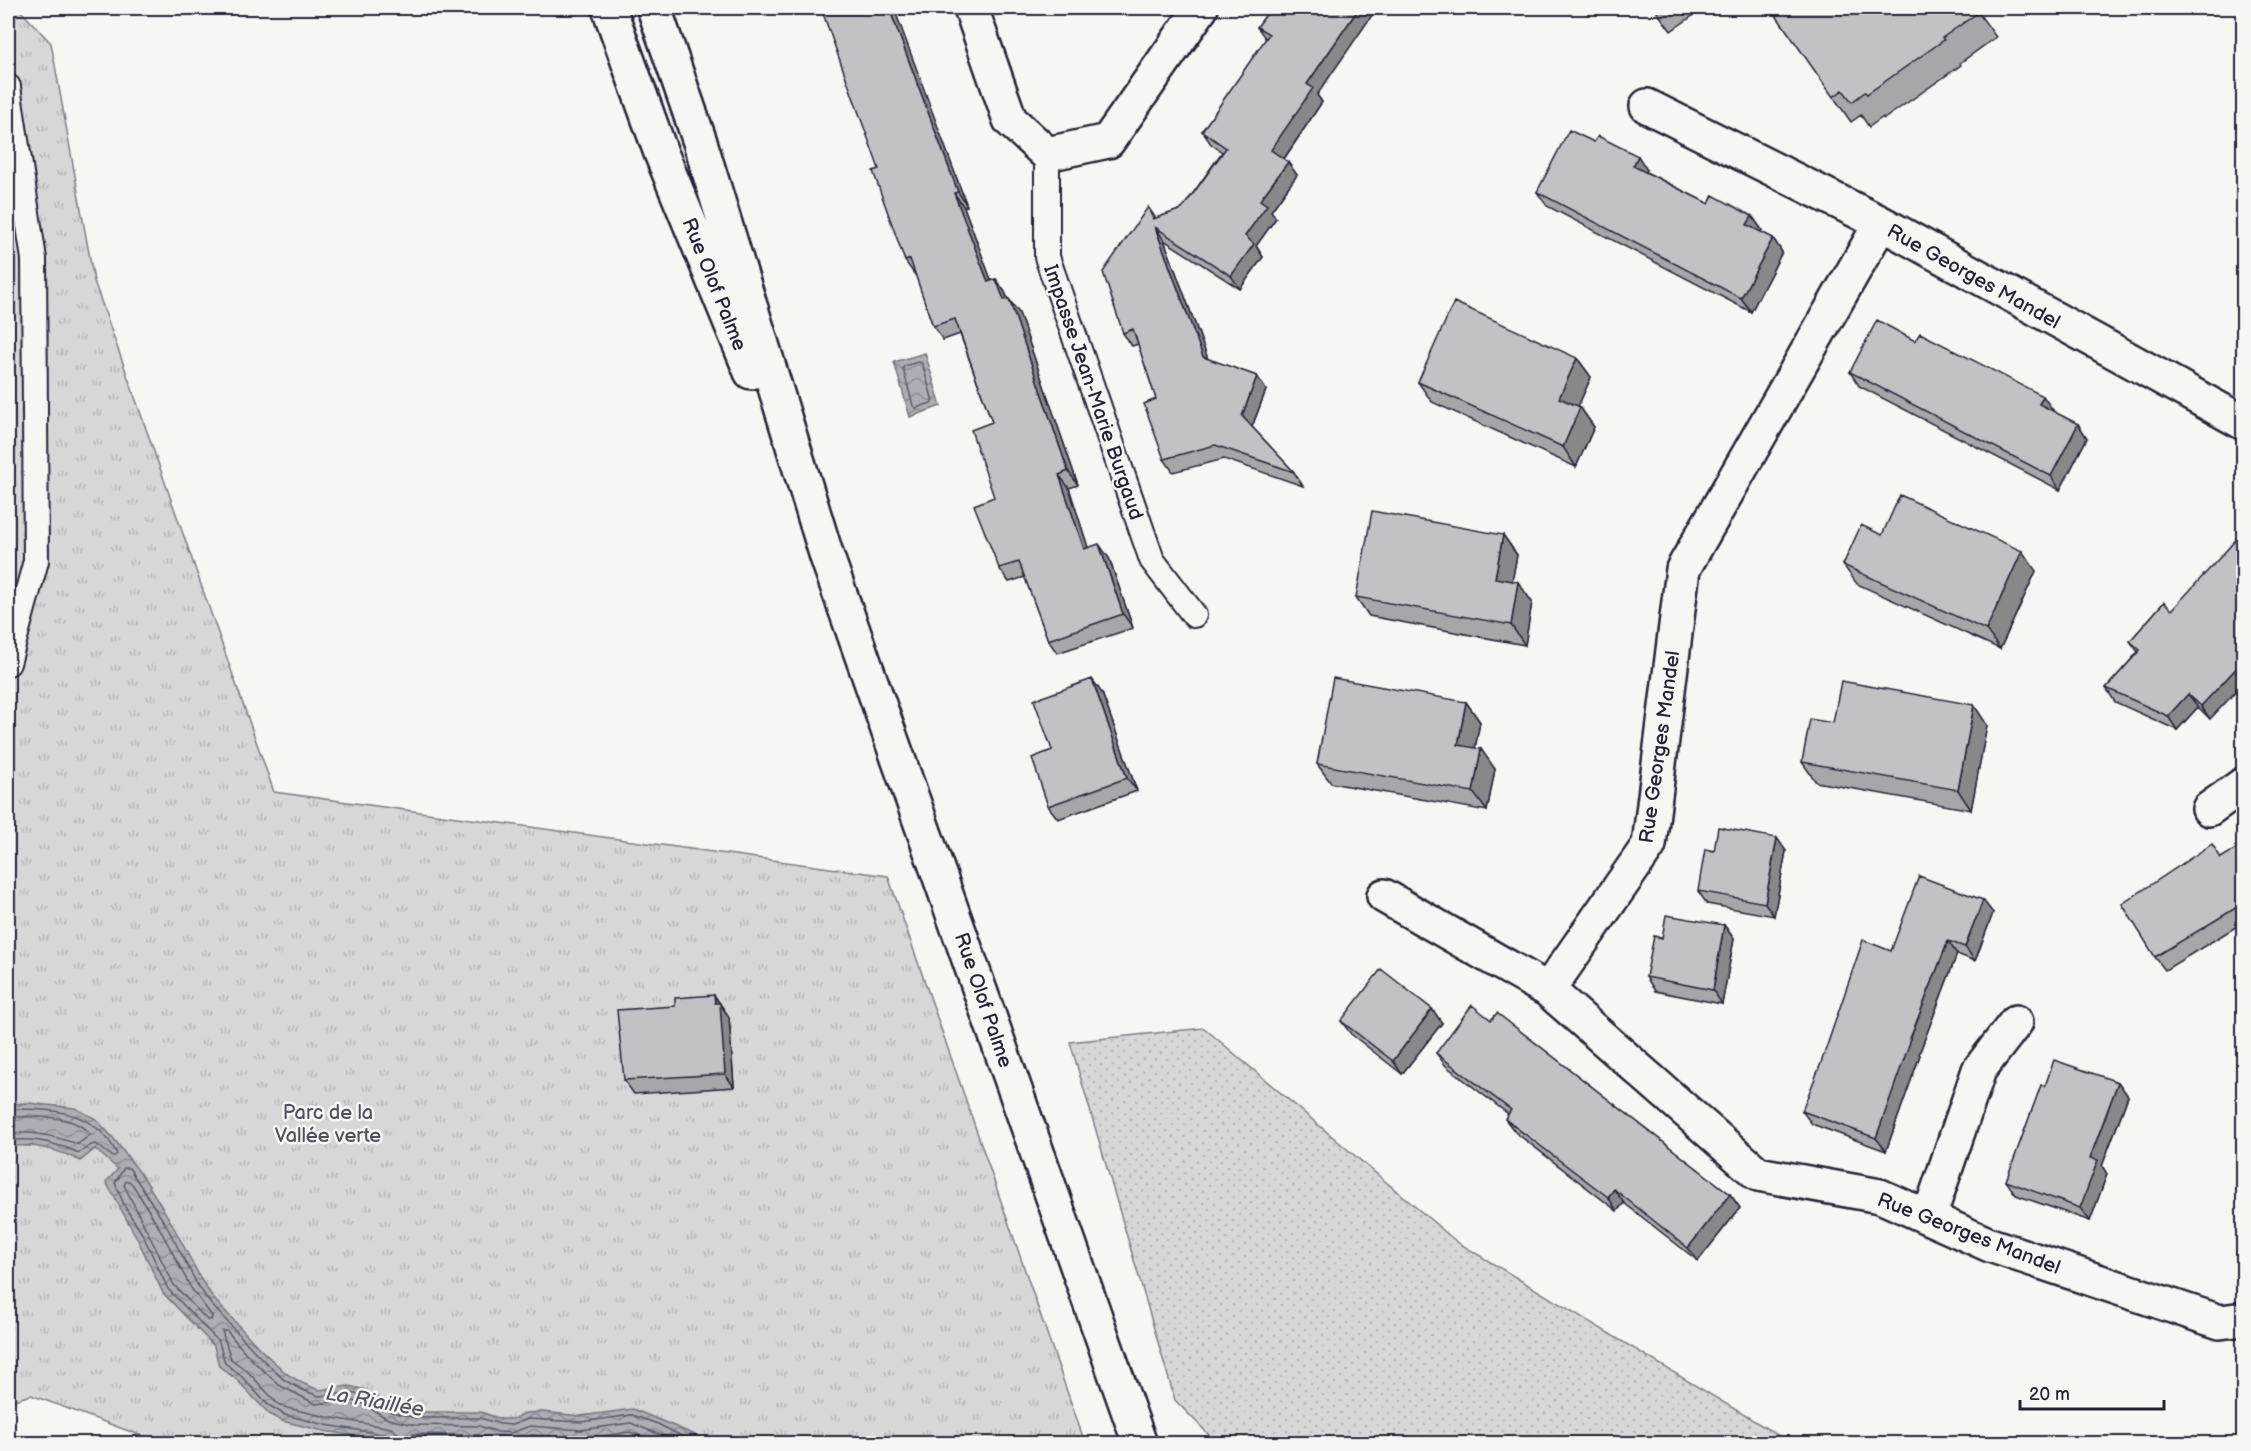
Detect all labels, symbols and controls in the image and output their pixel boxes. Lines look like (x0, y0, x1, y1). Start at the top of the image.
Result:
street label: Rue Olof Palme (677, 215, 752, 354)
street label: Rue Georges Mandel (1883, 219, 2064, 334)
street label: Impasse Jean-Marie Burgaud (1038, 262, 1148, 523)
street label: Rue Georges Mandel (1635, 649, 1685, 845)
street label: Rue Olof Palme (949, 930, 1017, 1071)
park label: Parc de la Vallée verte (275, 1101, 381, 1148)
street label: Rue Georges Mandel (1874, 1188, 2064, 1280)
scale bar (2020, 1373, 2164, 1411)
water label: La Riaillée (324, 1381, 426, 1422)
text: 20 m (2029, 1384, 2070, 1405)

